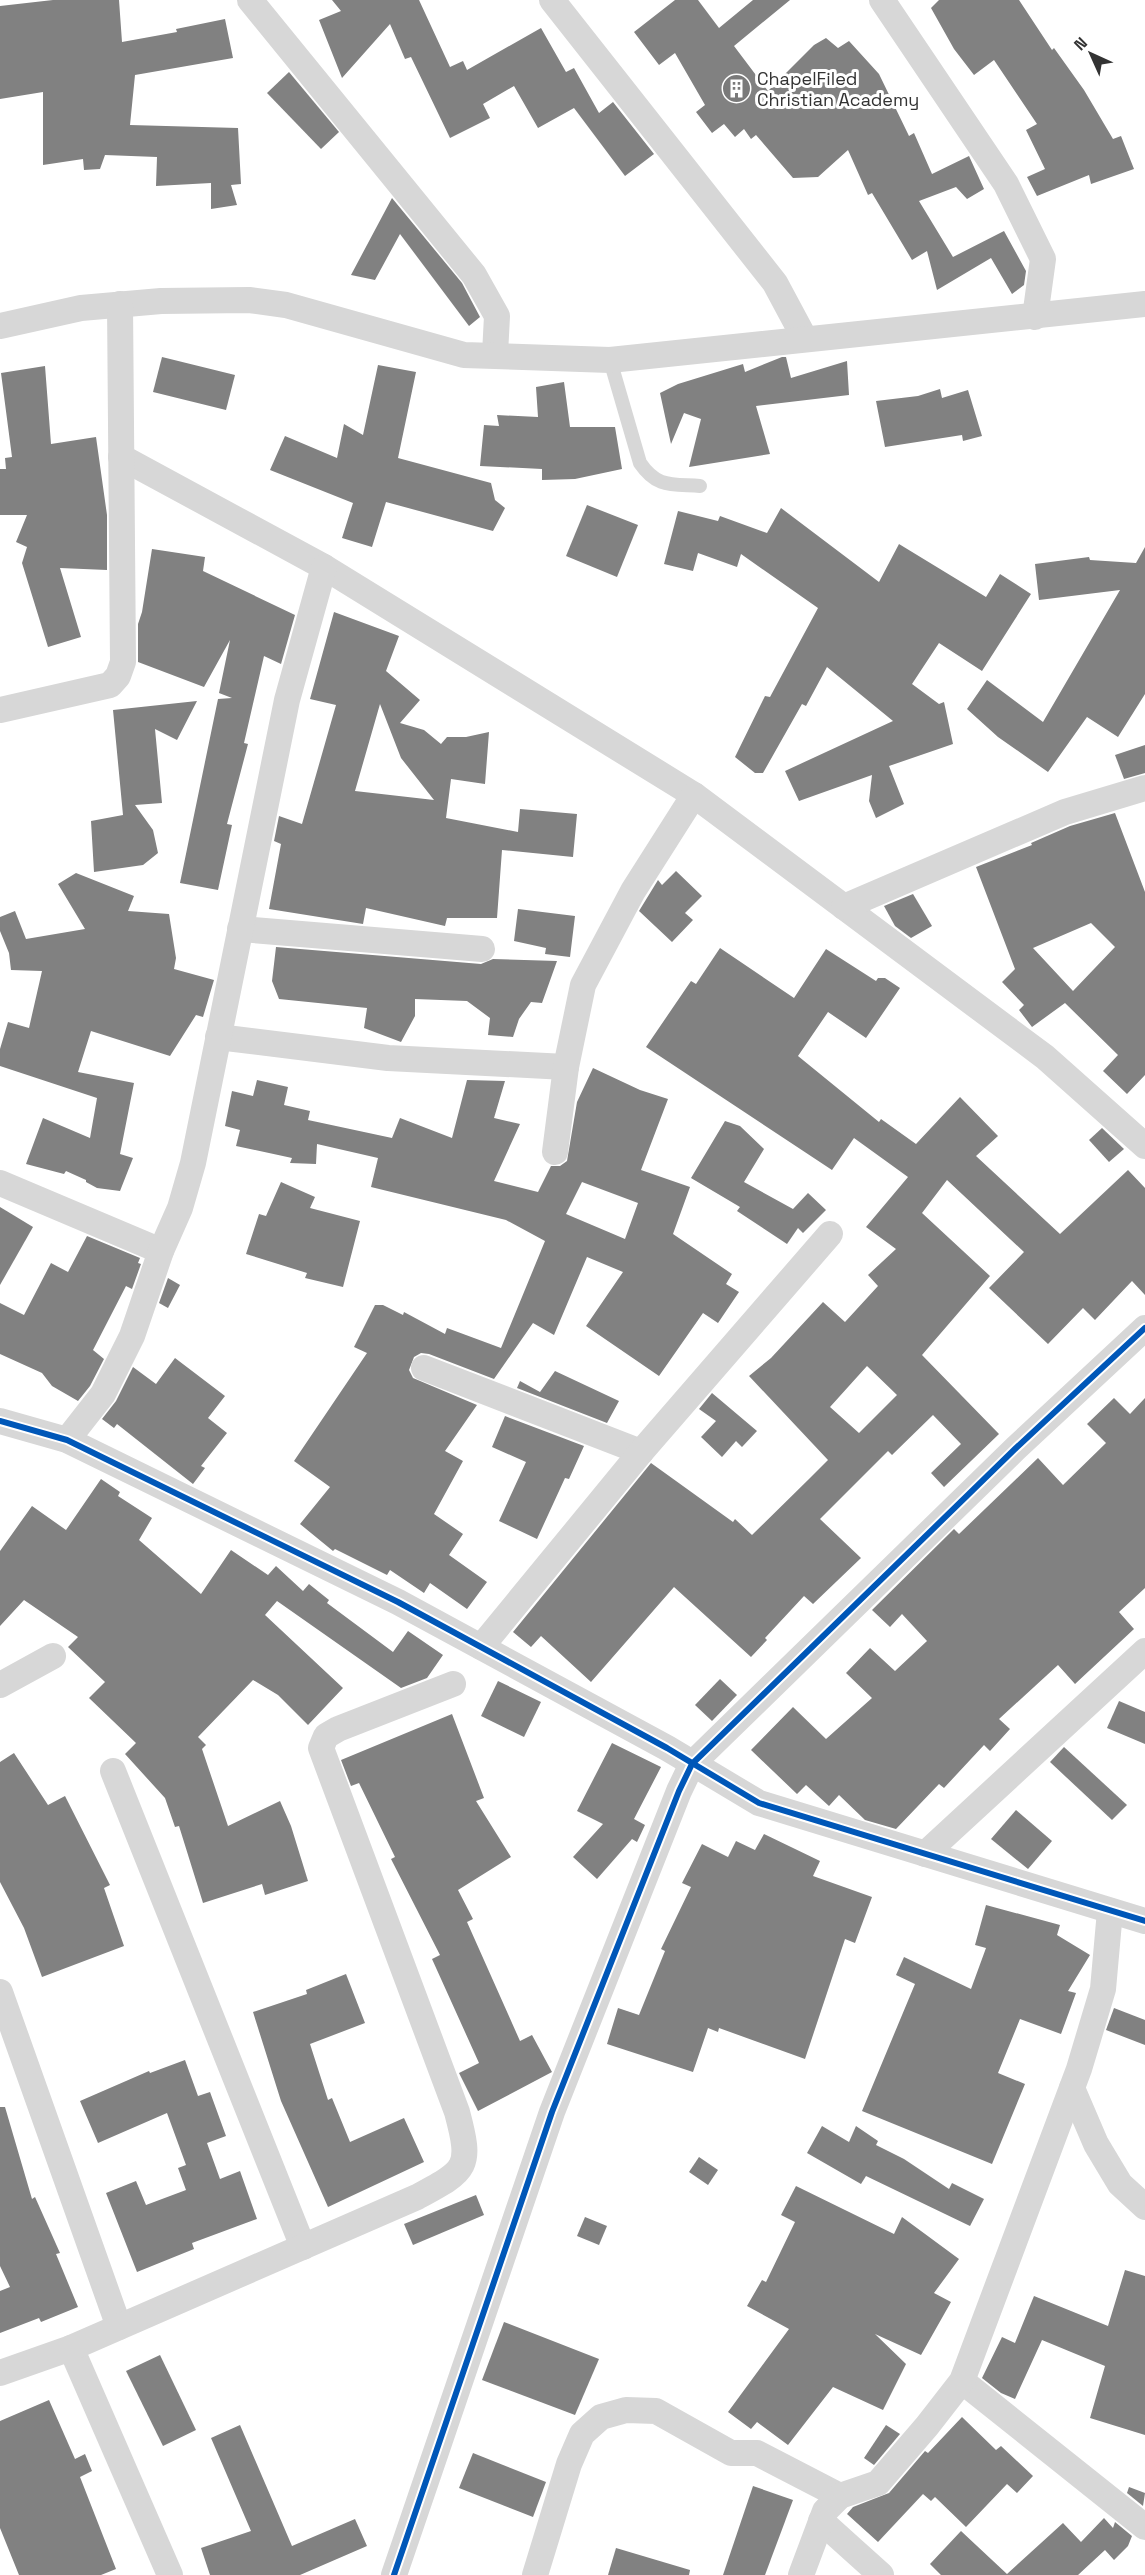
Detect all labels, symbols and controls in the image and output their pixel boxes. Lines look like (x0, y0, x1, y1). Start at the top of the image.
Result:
north arrow (1061, 24, 1121, 84)
text: N (1070, 33, 1092, 55)
place label: ChapelFiled Christian Academy (757, 67, 919, 111)
building icon: ChapelFiled Christian Academy (720, 73, 752, 105)

